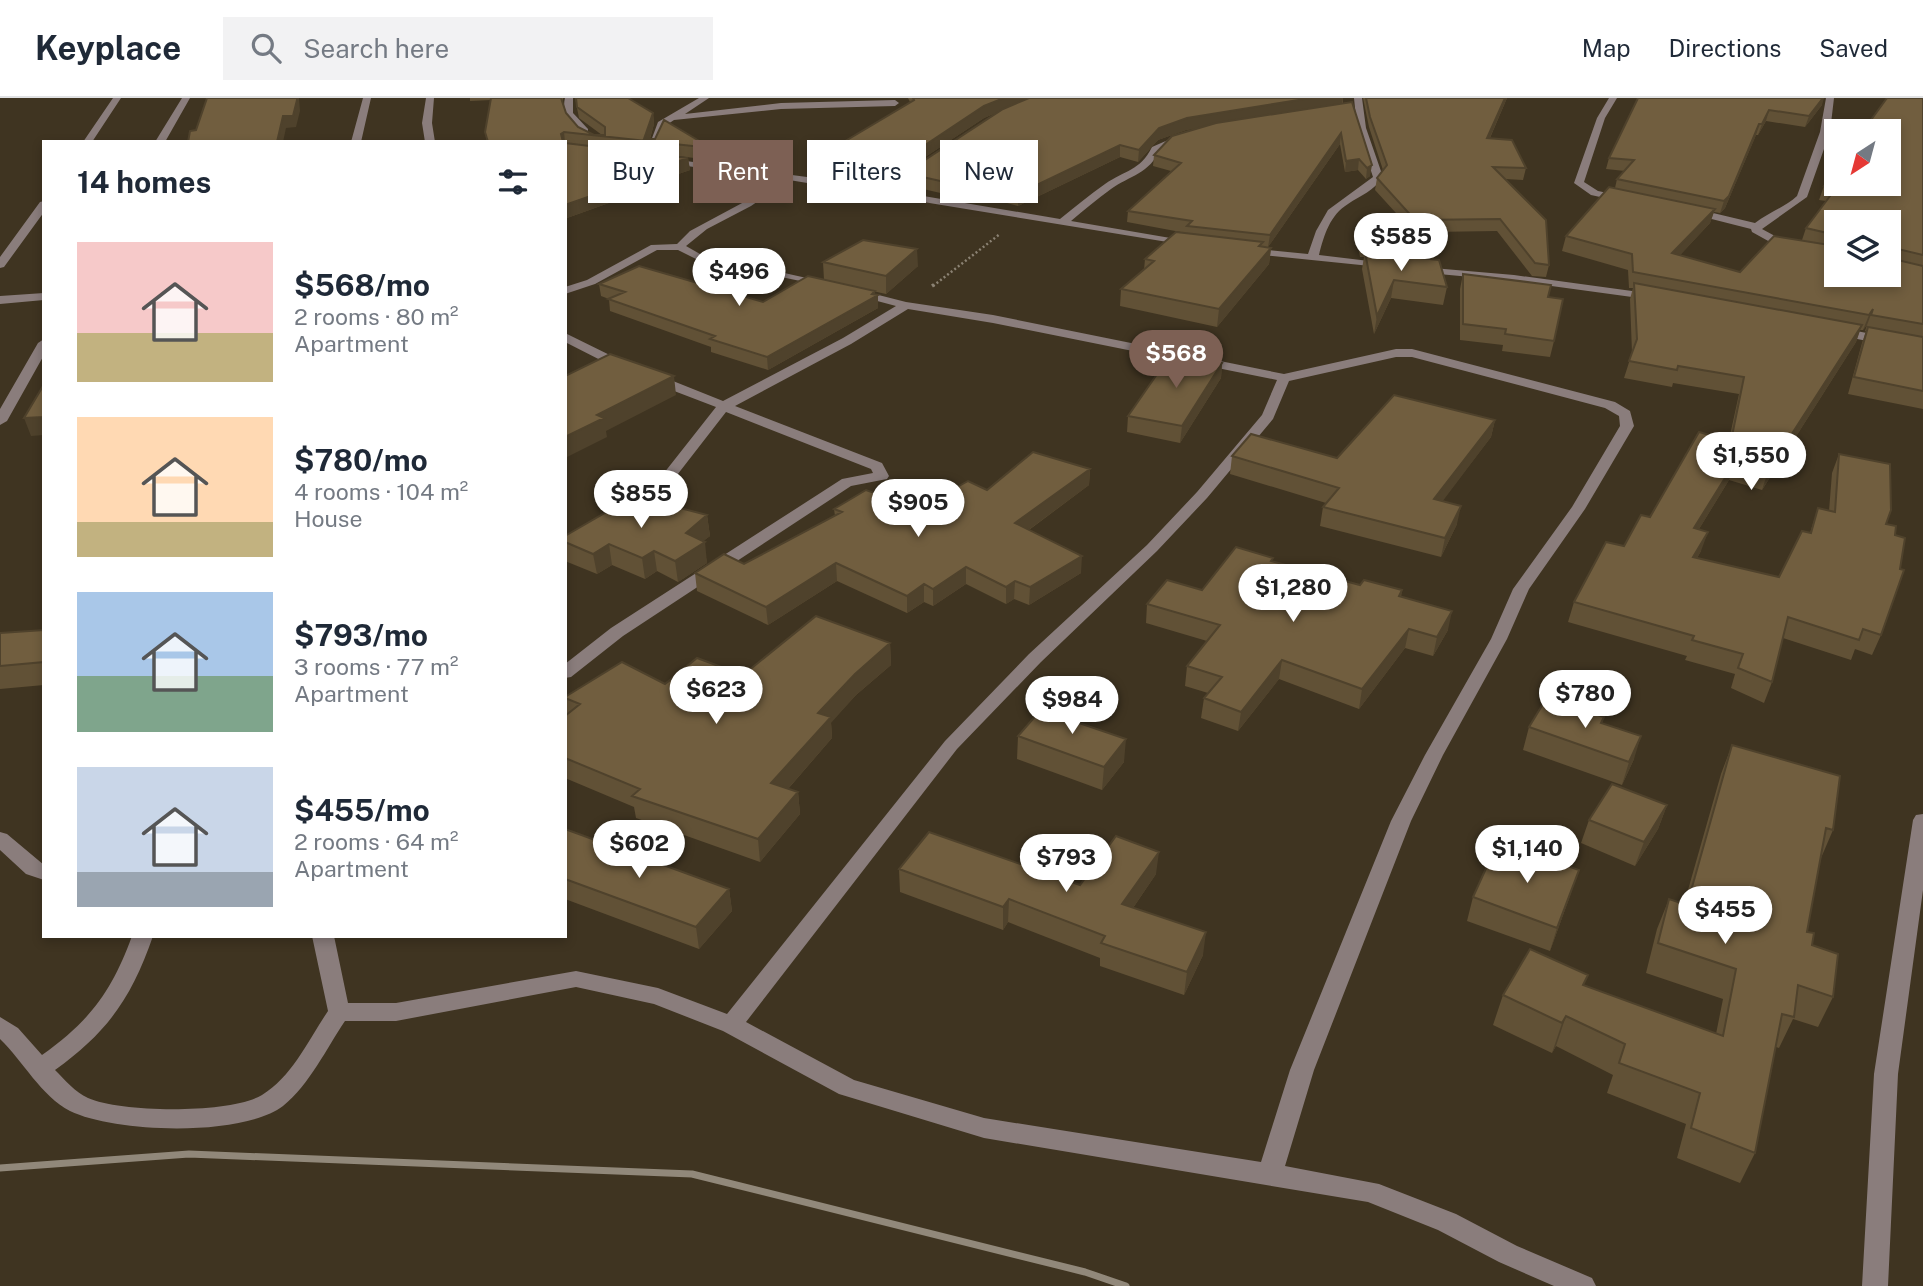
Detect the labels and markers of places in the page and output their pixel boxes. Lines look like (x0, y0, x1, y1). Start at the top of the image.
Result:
pin: $585 (1360, 214, 1442, 273)
pin: $496 (698, 248, 780, 308)
pin: $568 (1135, 330, 1217, 390)
pin: $1,550 (1694, 432, 1808, 492)
pin: $855 (600, 470, 682, 530)
pin: $905 (877, 480, 959, 539)
pin: $1,280 (1236, 564, 1350, 624)
pin: $623 (675, 666, 757, 726)
pin: $780 (1544, 670, 1626, 730)
pin: $984 (1031, 676, 1113, 736)
pin: $602 (598, 820, 680, 880)
pin: $1,140 (1470, 826, 1584, 885)
pin: $793 (1025, 834, 1107, 894)
pin: $455 (1684, 886, 1766, 946)

